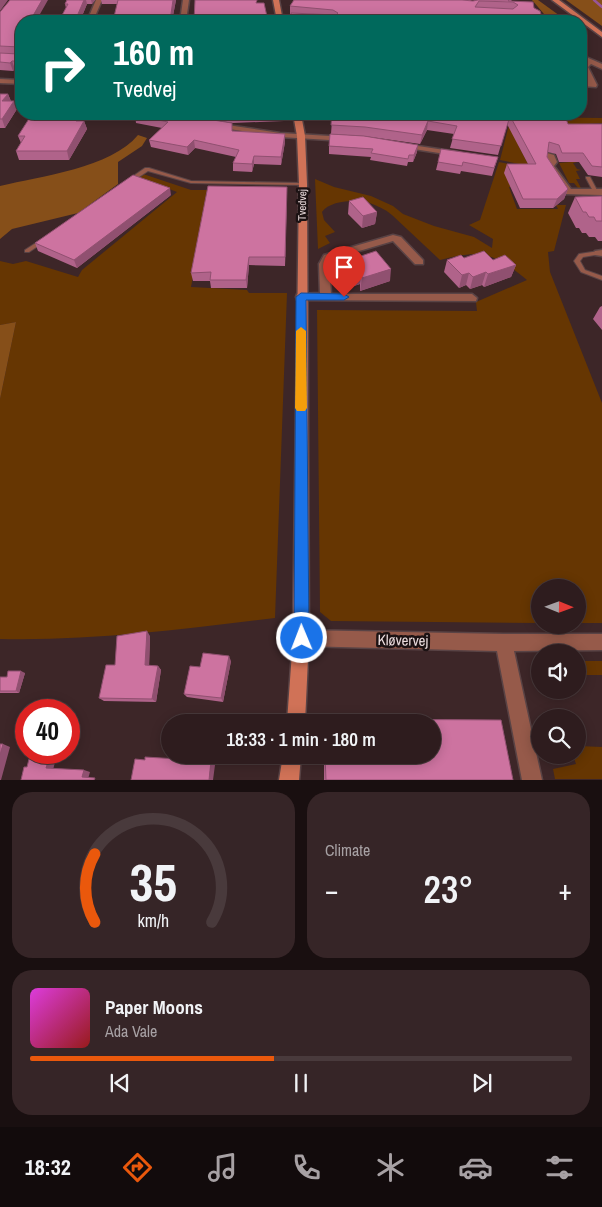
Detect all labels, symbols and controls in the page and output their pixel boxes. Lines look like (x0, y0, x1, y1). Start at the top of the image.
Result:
text: 160 m (113, 29, 194, 76)
icon: right (30, 35, 95, 100)
text: Tvedvej (113, 74, 176, 104)
street label: Tvedvej (295, 189, 309, 221)
pin (323, 246, 365, 297)
icon: arrive (330, 253, 358, 281)
north arrow (531, 579, 586, 634)
map controls (531, 579, 586, 764)
position arrow (275, 611, 327, 663)
street label: Kløvervej (378, 629, 428, 651)
button: sound (531, 644, 586, 699)
speed limit sign: 40 (15, 699, 80, 764)
button: search (531, 709, 586, 764)
text: 18:33 · 1 min · 180 m (226, 726, 376, 752)
text: Climate (325, 839, 370, 861)
text: 35 (130, 847, 177, 917)
text: 23° (424, 864, 473, 915)
text: − (325, 871, 338, 909)
text: + (559, 871, 572, 909)
text: km/h (138, 909, 169, 933)
text: Paper Moons (105, 994, 203, 1020)
text: Ada Vale (105, 1020, 157, 1042)
icon: previous (106, 1069, 134, 1097)
icon: pause (287, 1069, 315, 1097)
icon: next (468, 1069, 496, 1097)
icon: directions (120, 1150, 155, 1185)
icon: music (205, 1150, 240, 1185)
icon: phone (289, 1150, 324, 1185)
icon: climate (373, 1150, 408, 1185)
icon: car (458, 1150, 493, 1185)
icon: filters (542, 1150, 577, 1185)
text: 18:32 (25, 1152, 71, 1182)

